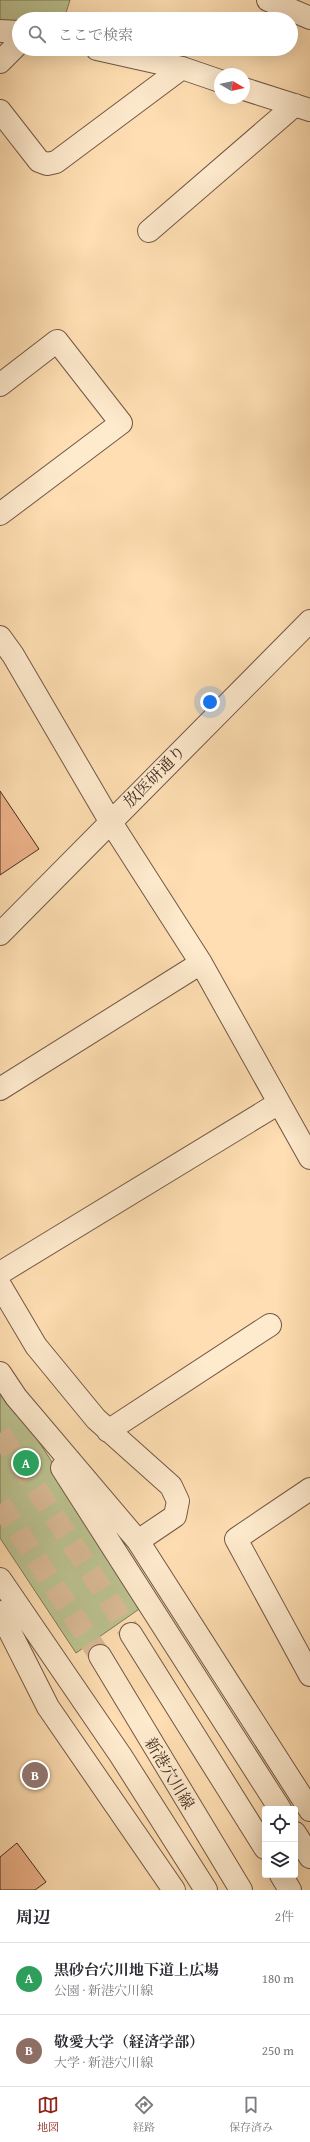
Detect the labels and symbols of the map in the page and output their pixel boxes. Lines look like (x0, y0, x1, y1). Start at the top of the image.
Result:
north arrow (214, 68, 250, 104)
your location (200, 692, 220, 712)
street label: 放医研通り (117, 739, 191, 813)
pin: A (13, 1448, 39, 1478)
street label: 新港穴川線 (139, 1733, 201, 1813)
pin: B (22, 1760, 48, 1790)

